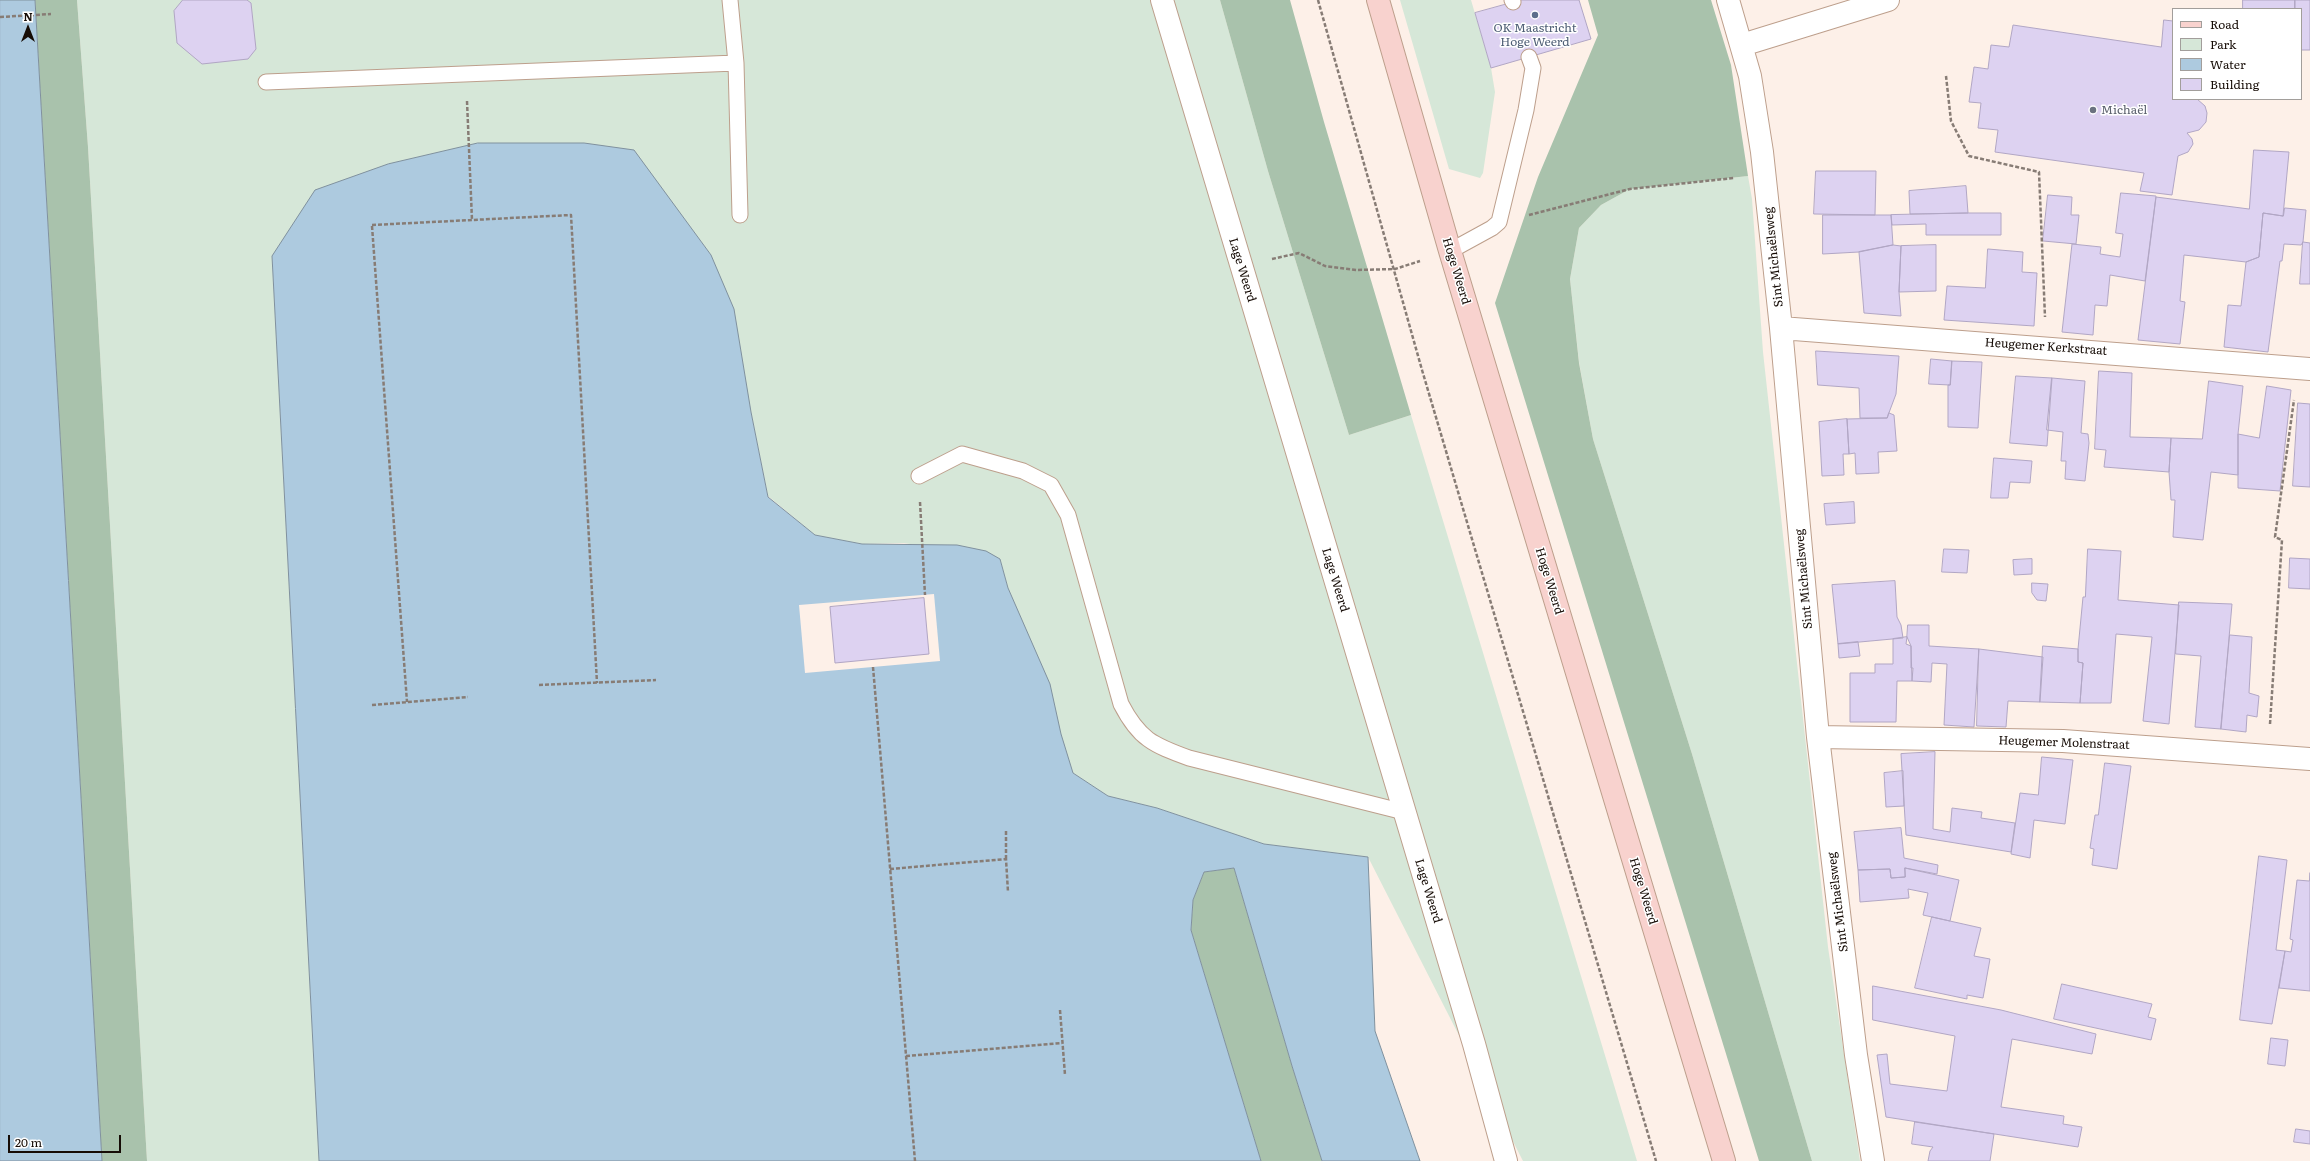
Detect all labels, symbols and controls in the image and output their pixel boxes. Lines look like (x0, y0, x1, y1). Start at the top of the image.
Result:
north arrow (8, 8, 48, 48)
text: N (23, 8, 33, 24)
legend (2172, 8, 2302, 100)
marker: OK Maastricht Hoge Weerd (1530, 10, 1540, 20)
text: Road (2210, 15, 2239, 33)
place label: OK Maastricht Hoge Weerd (1493, 21, 1577, 49)
text: Park (2210, 35, 2236, 53)
text: Water (2210, 55, 2246, 73)
text: Building (2210, 75, 2259, 93)
place label: Michaël (2101, 103, 2147, 117)
marker: Michaël (2088, 105, 2098, 115)
street label: Sint Michaëlsweg (1762, 206, 1786, 308)
street label: Lage Weerd (1225, 236, 1259, 304)
street label: Hoge Weerd (1439, 236, 1473, 306)
street label: Heugemer Kerkstraat (1984, 336, 2108, 358)
street label: Sint Michaëlsweg (1792, 528, 1816, 630)
street label: Lage Weerd (1318, 546, 1352, 614)
street label: Hoge Weerd (1532, 546, 1566, 616)
street label: Heugemer Molenstraat (1998, 734, 2130, 752)
street label: Sint Michaëlsweg (1825, 851, 1851, 953)
street label: Hoge Weerd (1626, 856, 1660, 926)
street label: Lage Weerd (1411, 857, 1445, 925)
scale bar (10, 1127, 123, 1153)
text: 20 m (15, 1133, 42, 1151)

